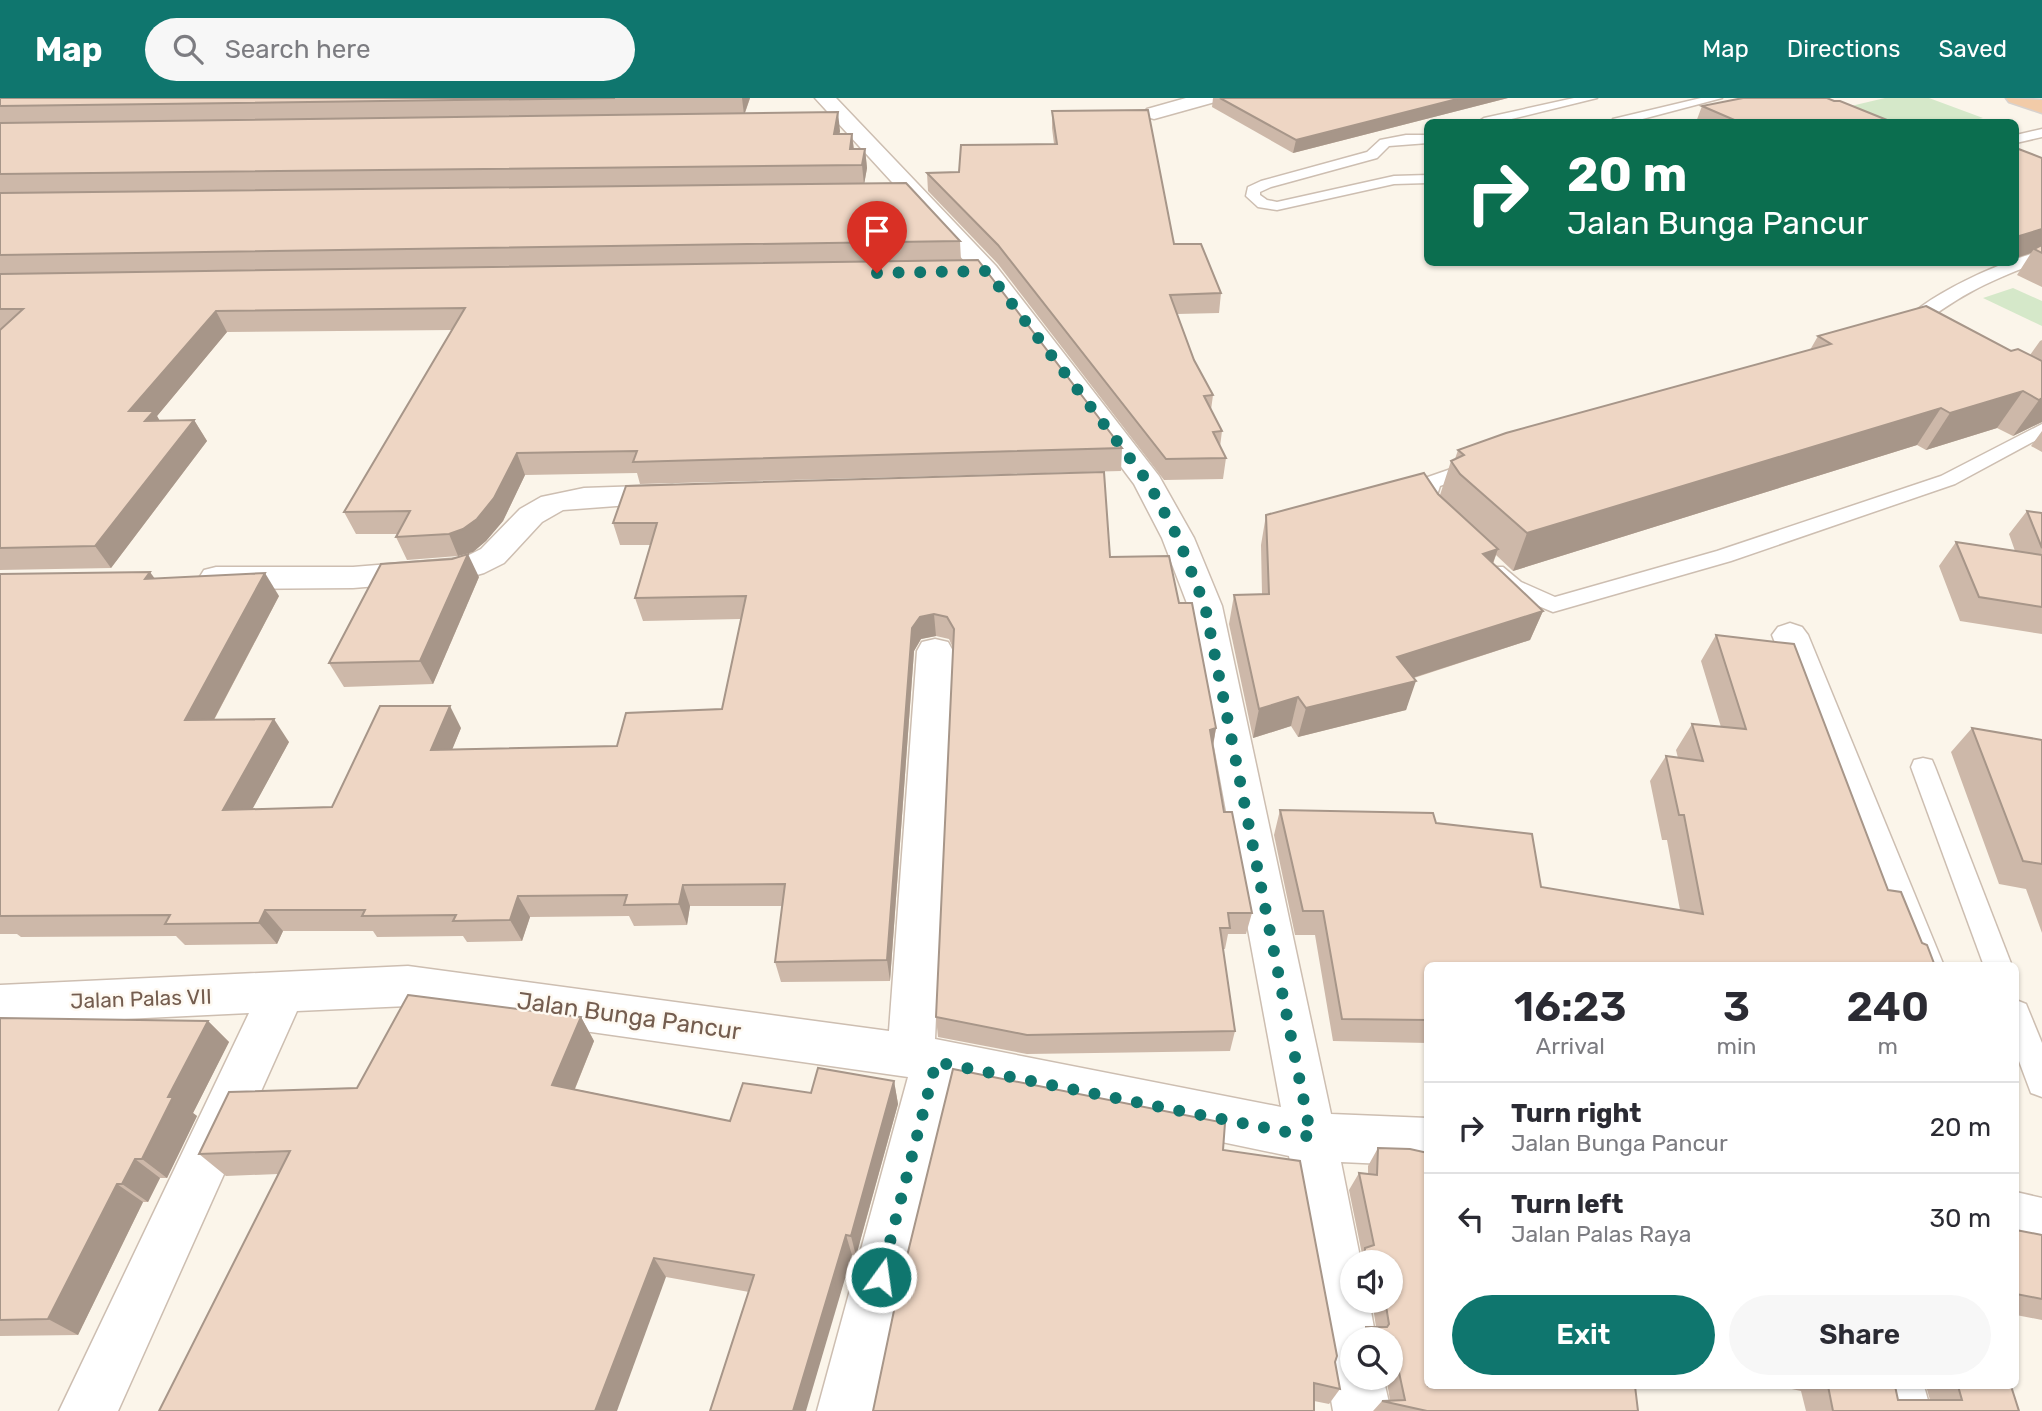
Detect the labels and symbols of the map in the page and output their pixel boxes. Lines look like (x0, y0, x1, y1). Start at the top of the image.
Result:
pin (847, 201, 907, 273)
street label: Jalan Palas VII (70, 984, 212, 1013)
street label: Jalan Bunga Pancur (515, 986, 743, 1046)
position arrow (844, 1240, 918, 1314)

